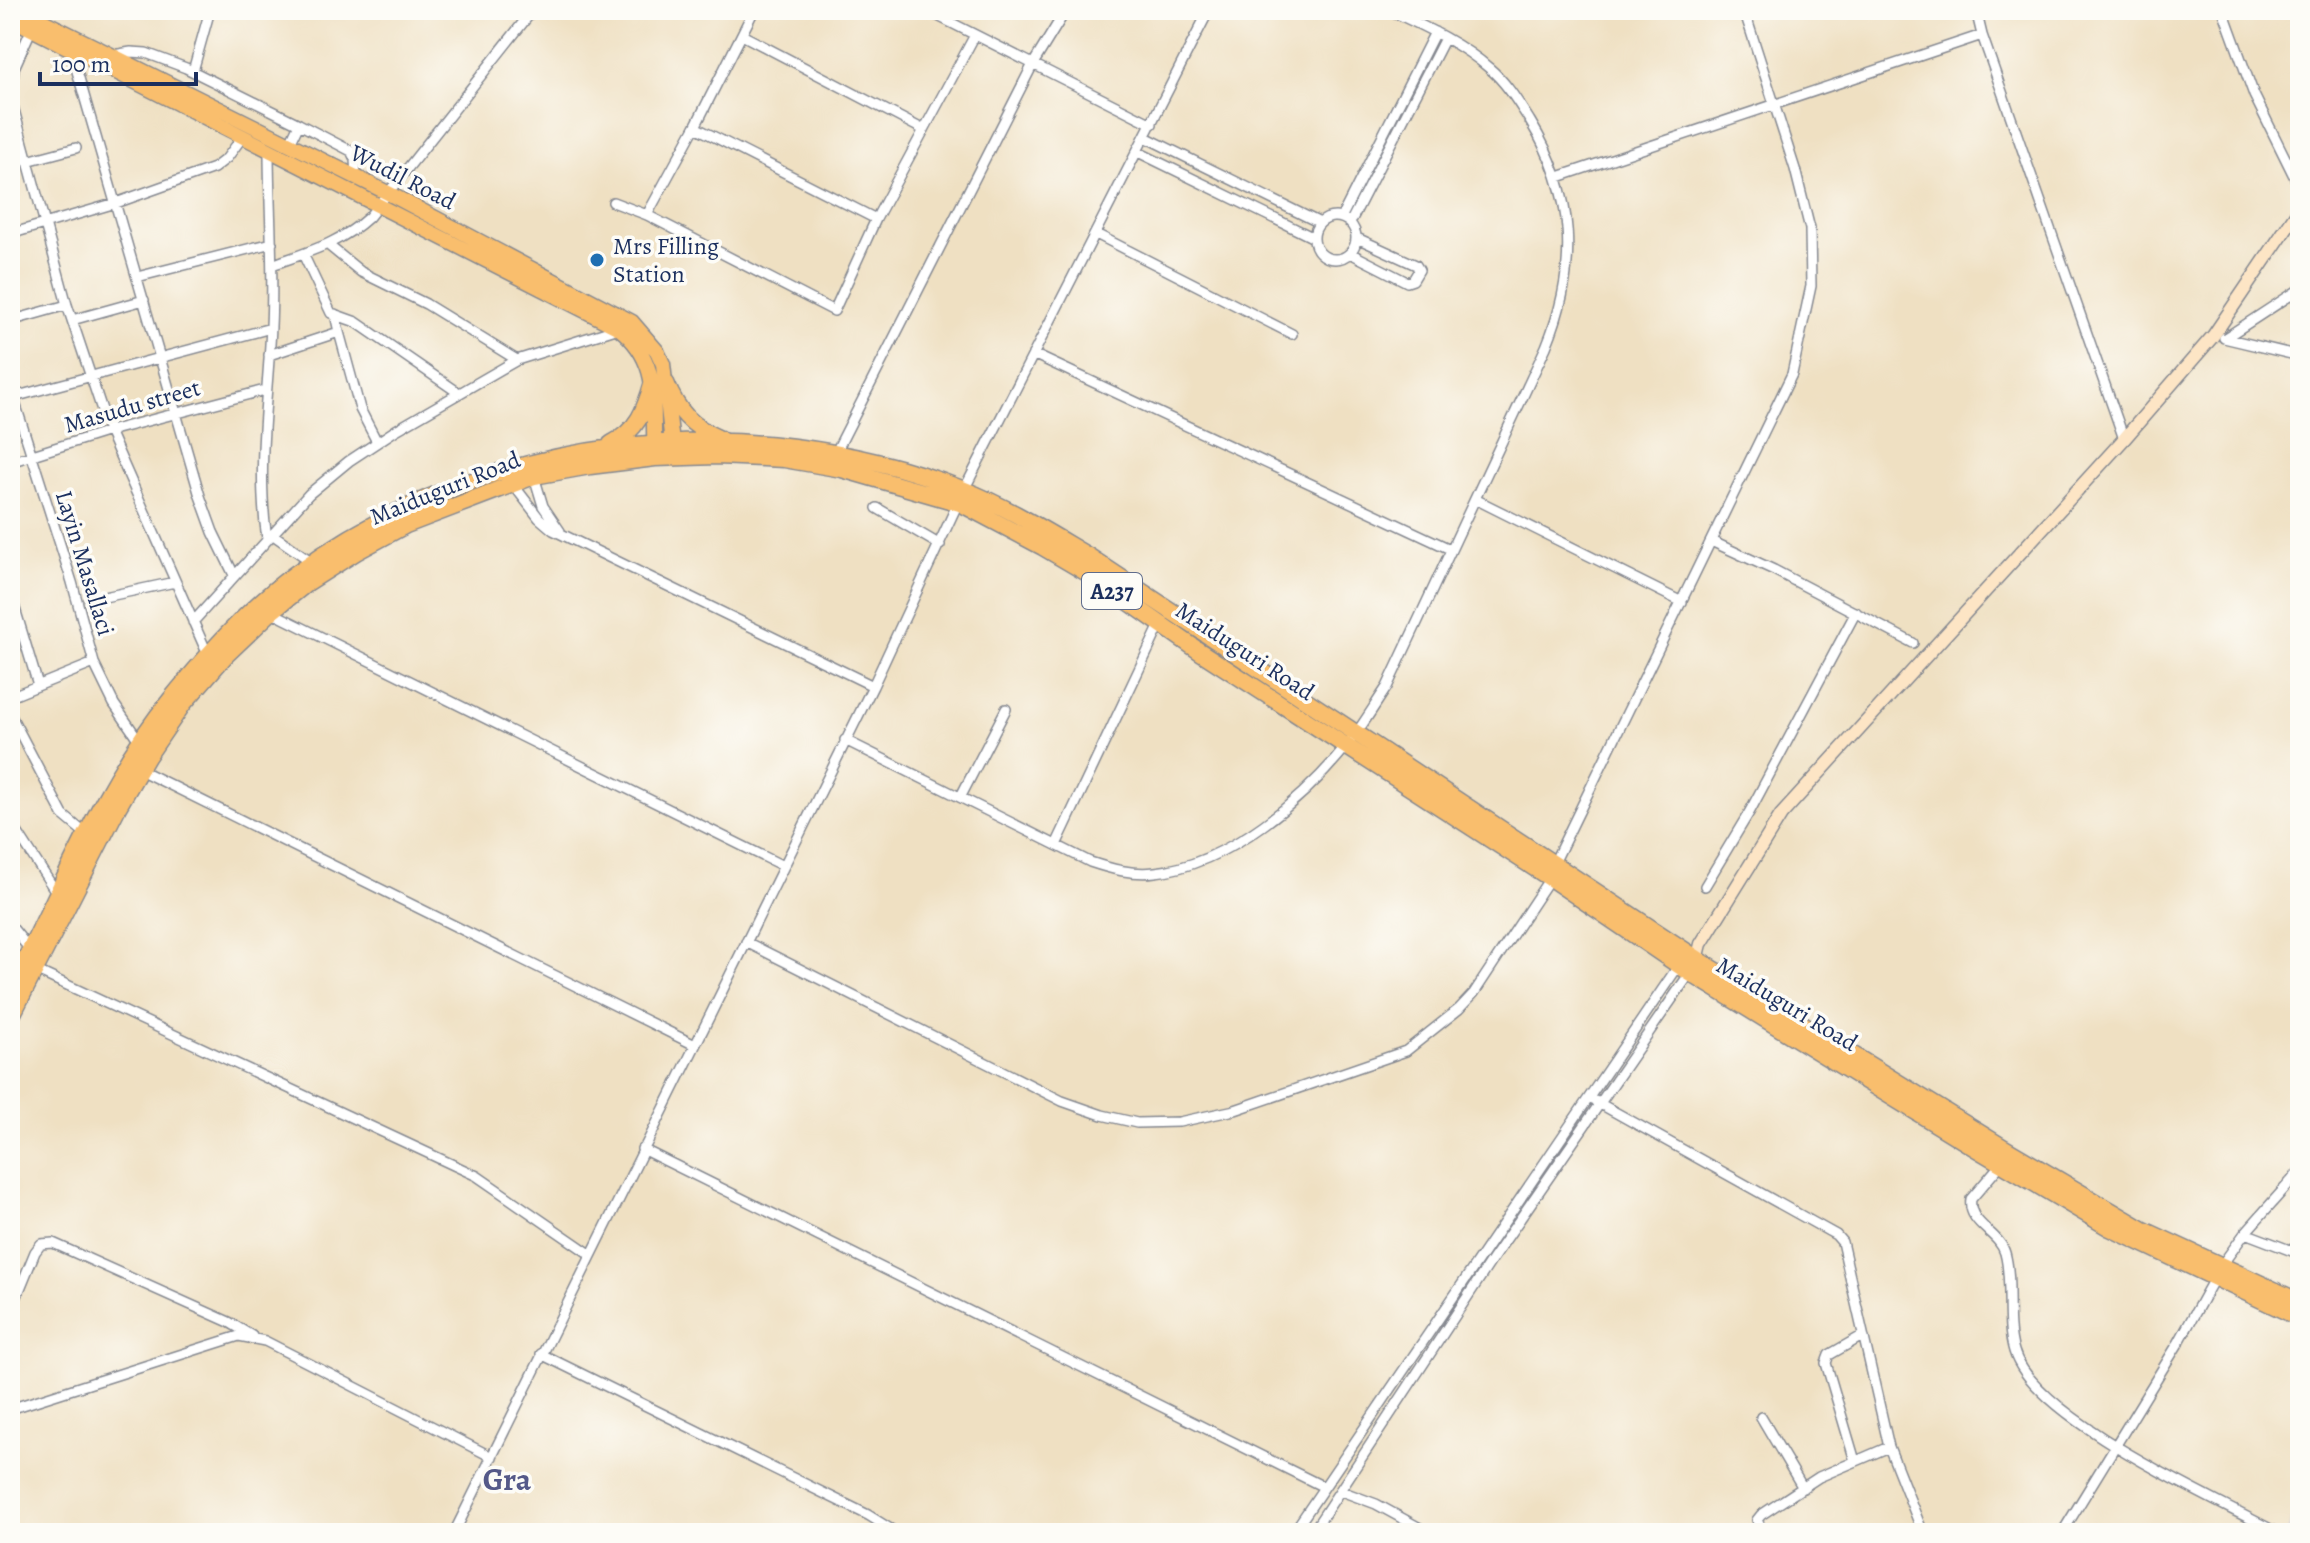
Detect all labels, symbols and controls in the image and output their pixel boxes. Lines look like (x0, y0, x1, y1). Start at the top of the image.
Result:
scale bar (40, 36, 196, 86)
text: 100 m (52, 48, 111, 80)
street label: Wudil Road (344, 136, 461, 217)
place label: Mrs Filling Station (613, 230, 719, 290)
marker: Mrs Filling Station (588, 251, 606, 269)
street label: Masudu street (60, 371, 204, 441)
street label: Maiduguri Road (365, 443, 525, 533)
street label: Layin Masallaci (48, 486, 122, 640)
road number: A237 (1082, 573, 1142, 609)
street label: Maiduguri Road (1169, 594, 1321, 708)
street label: Maiduguri Road (1710, 949, 1864, 1059)
district label: Gra (483, 1457, 532, 1501)

